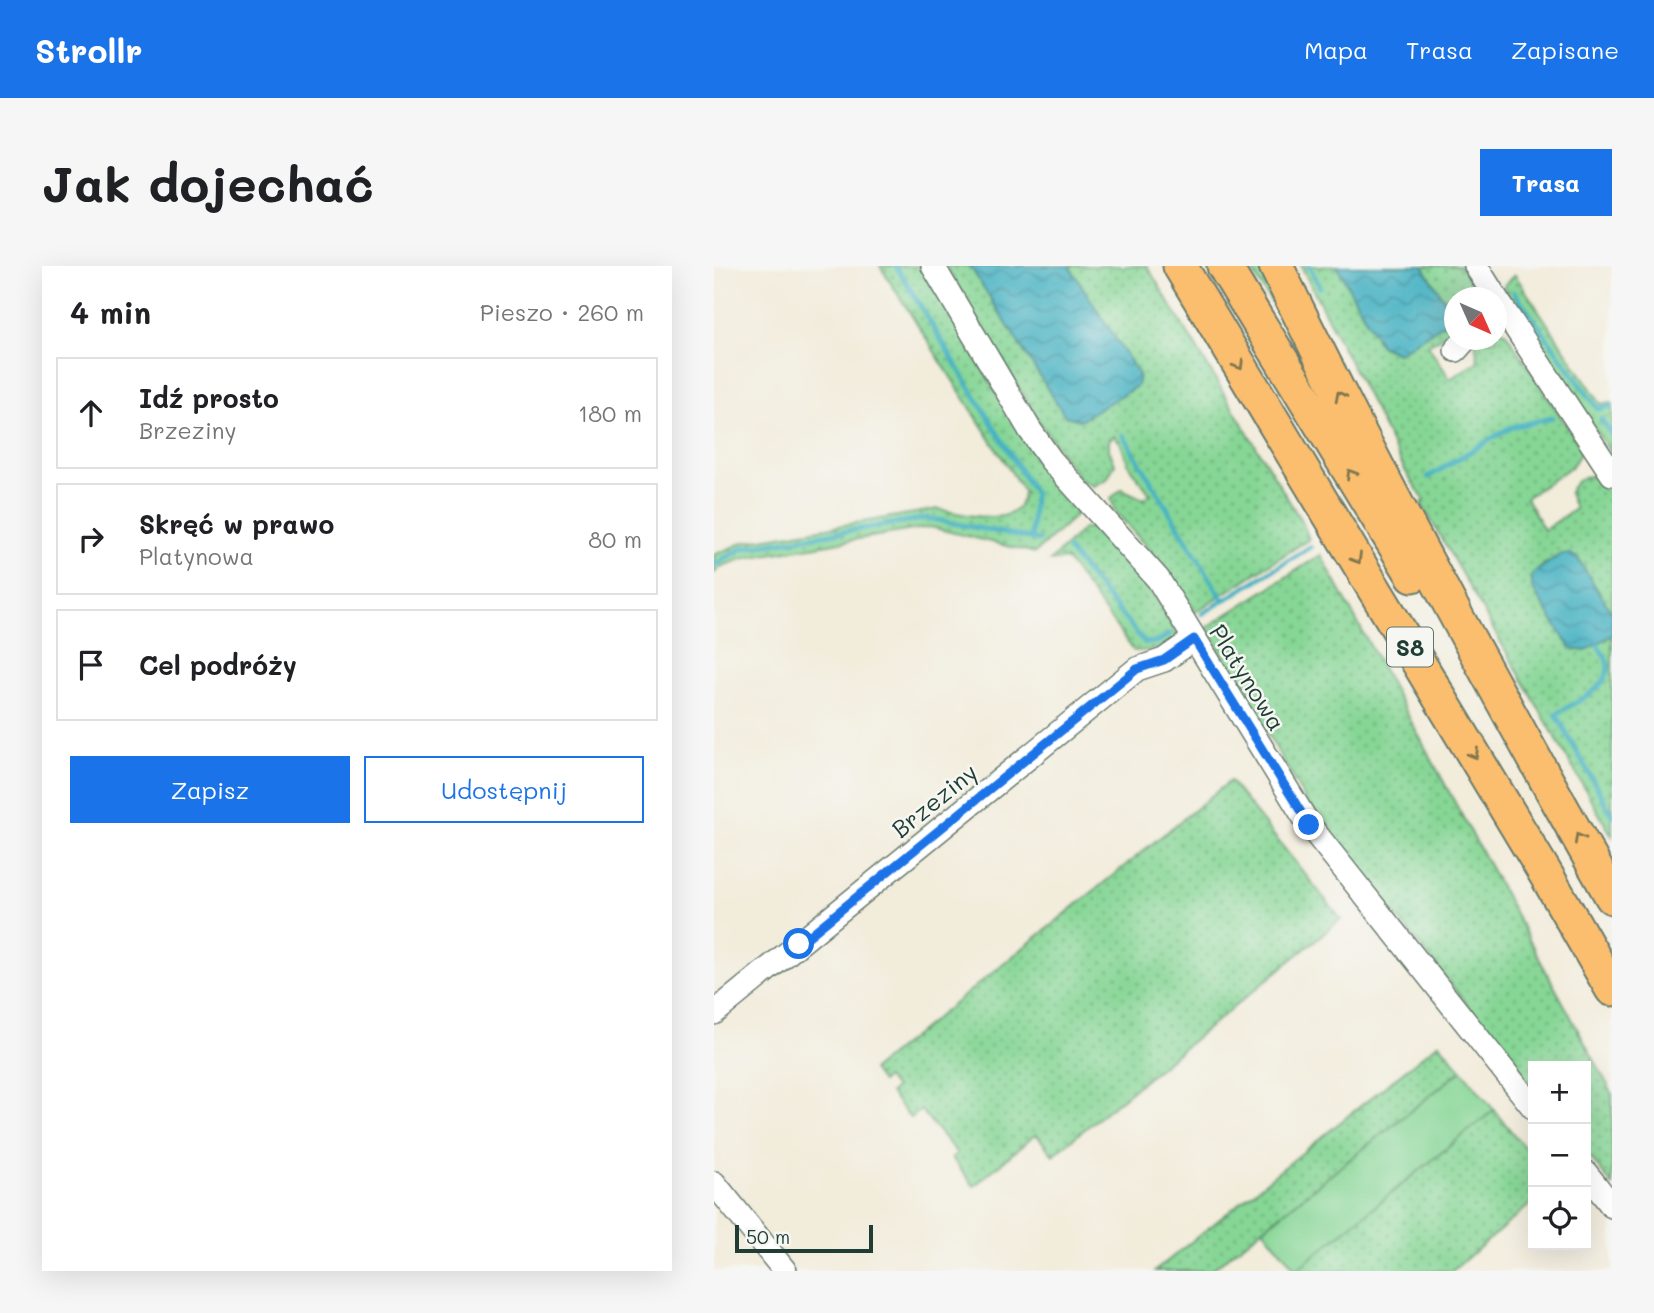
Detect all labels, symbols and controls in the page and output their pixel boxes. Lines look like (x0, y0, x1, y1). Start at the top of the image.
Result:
text: Strollr (35, 28, 143, 71)
text: Mapa (1304, 34, 1368, 65)
text: Trasa (1406, 34, 1473, 65)
text: Zapisane (1511, 34, 1619, 65)
button: Trasa (1480, 149, 1612, 216)
text: Jak dojechać (42, 151, 374, 214)
north arrow (1444, 287, 1507, 350)
text: 4 min (70, 292, 151, 332)
text: Pieszo · 260 m (480, 297, 644, 327)
one-way arrow (1231, 357, 1244, 370)
text: Idź prosto (139, 381, 279, 415)
one-way arrow (1334, 391, 1348, 403)
icon: ahead (72, 394, 110, 432)
text: 180 m (578, 398, 642, 428)
text: Brzeziny (139, 415, 236, 445)
one-way arrow (1346, 469, 1359, 482)
text: Skręć w prawo (139, 507, 334, 541)
icon: right (72, 520, 110, 558)
text: 80 m (588, 524, 642, 554)
text: Platynowa (139, 541, 254, 571)
one-way arrow (1349, 552, 1362, 565)
street label: Platynowa (1203, 618, 1293, 736)
road number: S8 (1387, 628, 1433, 666)
icon: arrive (72, 646, 110, 684)
text: Cel podróży (139, 648, 297, 682)
one-way arrow (1466, 747, 1479, 760)
button: Zapisz (70, 756, 350, 823)
button: Udostępnij (364, 756, 644, 823)
street label: Brzeziny (885, 756, 983, 844)
route end (1293, 809, 1324, 840)
one-way arrow (1574, 833, 1587, 846)
route start (783, 928, 814, 959)
map controls (1528, 1061, 1591, 1250)
button: + (1528, 1061, 1591, 1124)
button: − (1528, 1124, 1591, 1187)
button: locate (1528, 1187, 1591, 1250)
scale bar (735, 1222, 873, 1254)
text: 50 m (746, 1224, 790, 1249)

